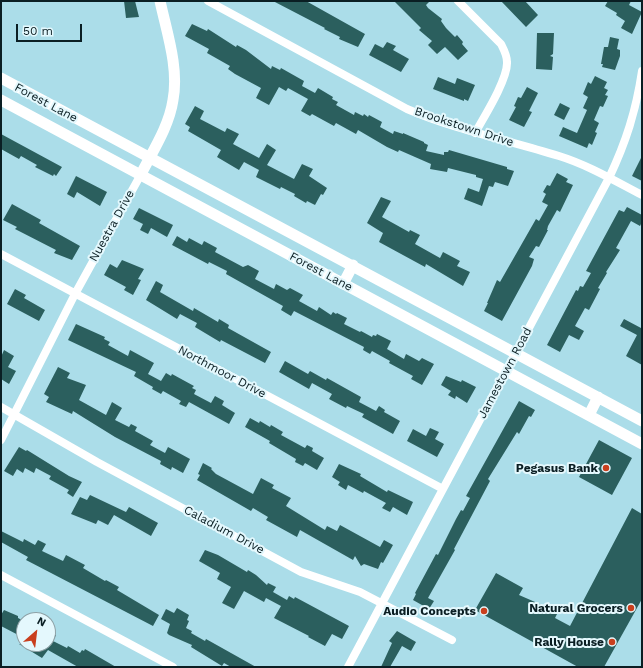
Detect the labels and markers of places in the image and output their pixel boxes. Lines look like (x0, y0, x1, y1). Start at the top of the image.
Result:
place label: Pegasus Bank (516, 461, 598, 475)
marker: Pegasus Bank (601, 463, 611, 473)
place label: Natural Grocers (529, 601, 623, 615)
marker: Natural Grocers (626, 603, 636, 613)
place label: Audio Concepts (383, 604, 476, 618)
marker: Audio Concepts (479, 606, 489, 616)
place label: Rally House (534, 635, 604, 649)
marker: Rally House (607, 637, 617, 647)

